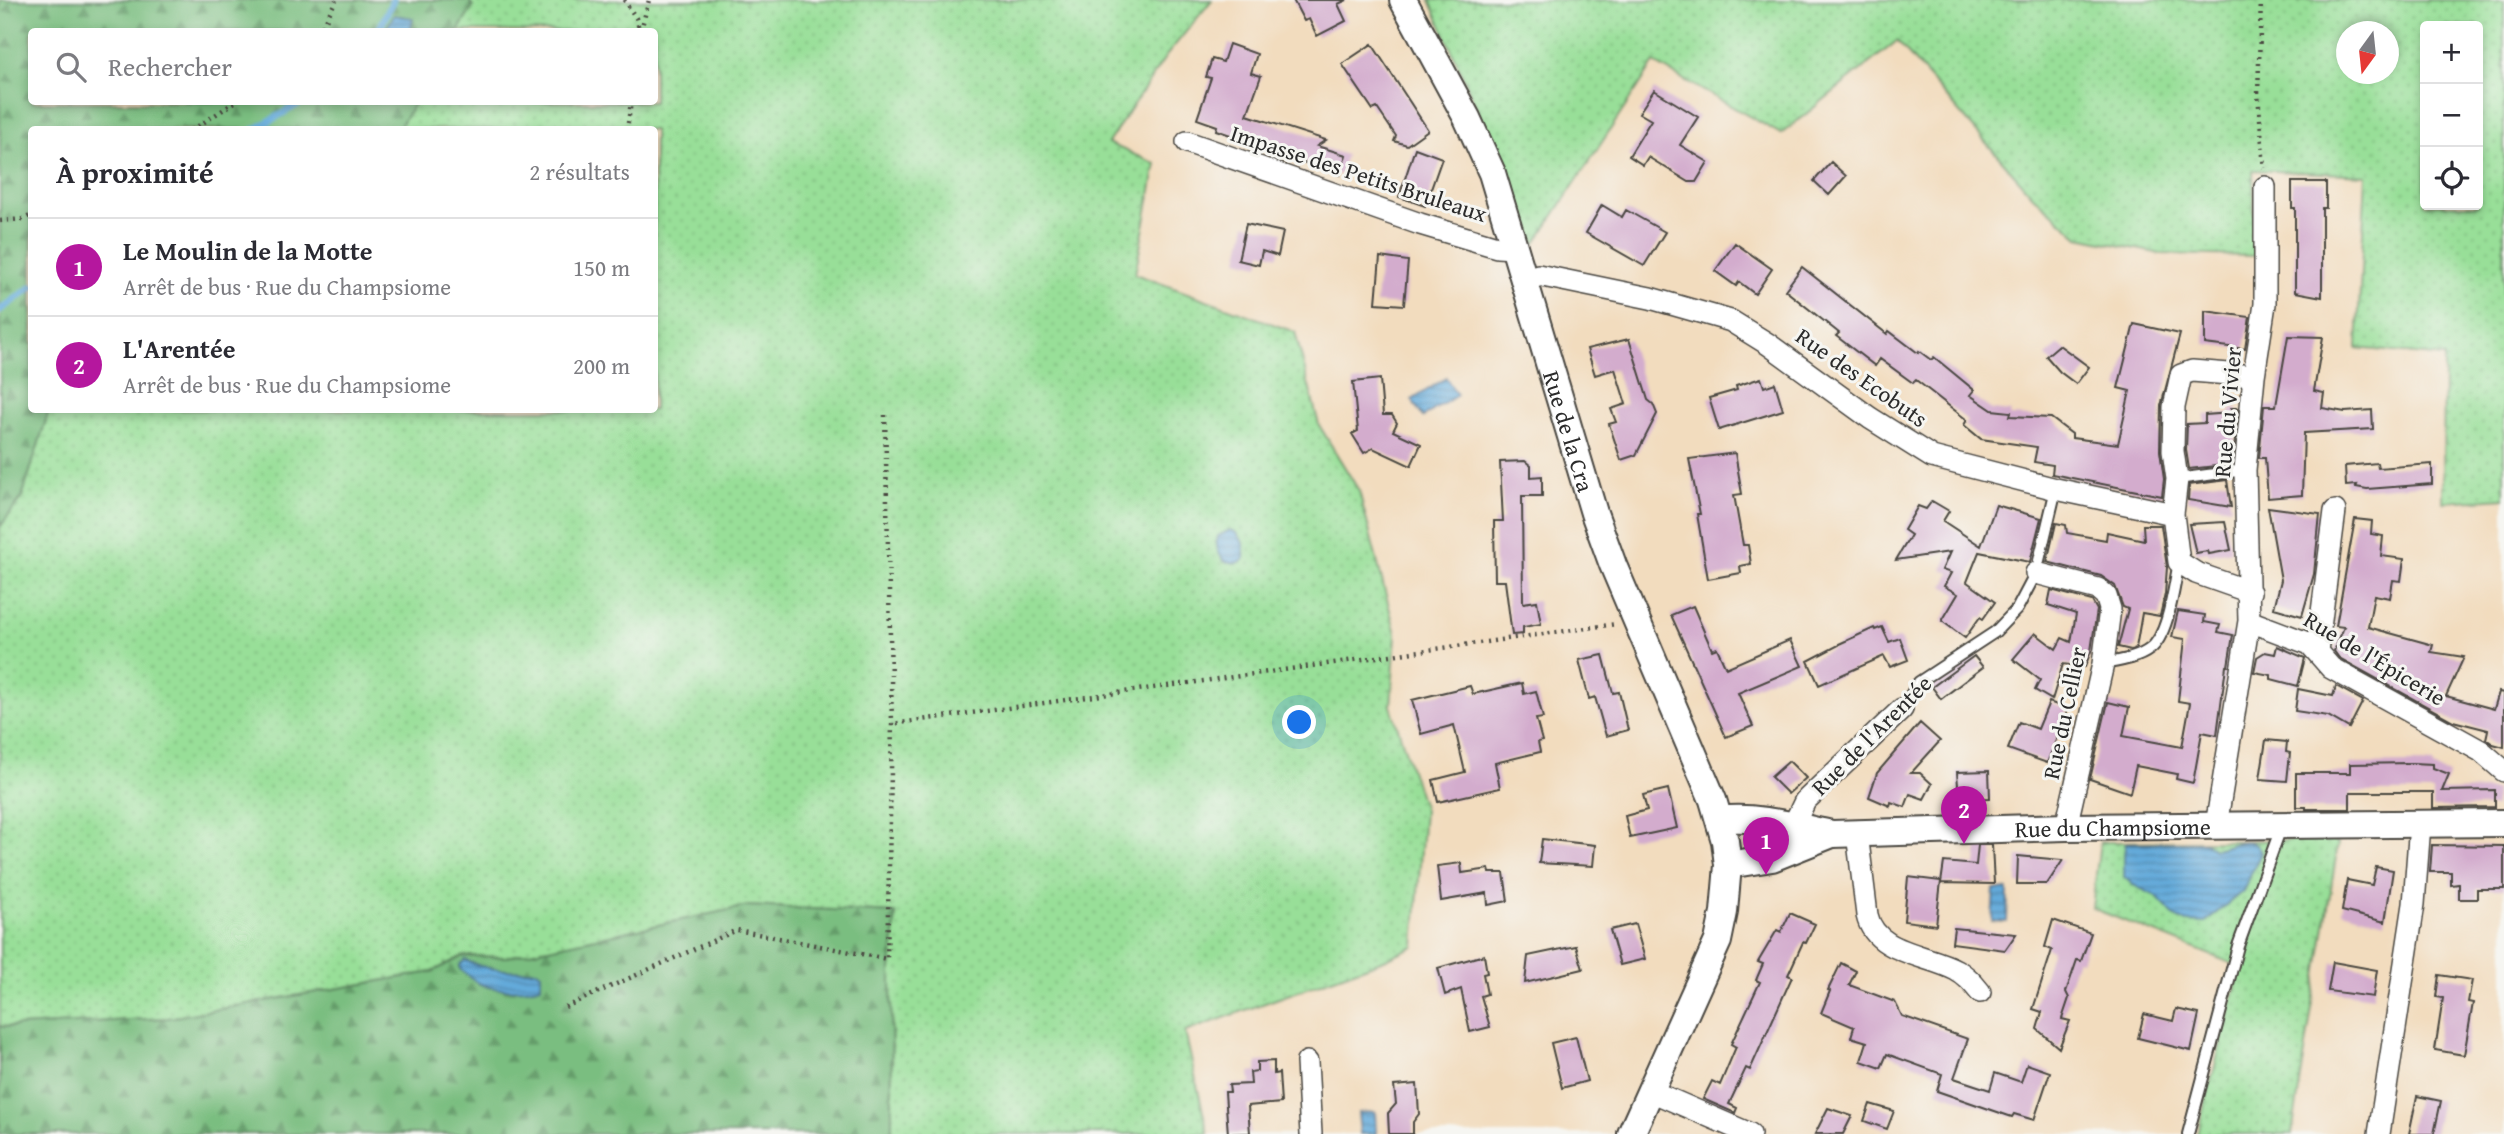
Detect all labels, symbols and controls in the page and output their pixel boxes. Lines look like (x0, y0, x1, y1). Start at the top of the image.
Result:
north arrow (2336, 21, 2399, 84)
map controls (2420, 21, 2483, 210)
button: + (2420, 21, 2483, 84)
search box (28, 28, 658, 105)
text: Rechercher (108, 47, 232, 86)
icon: search (52, 48, 90, 86)
button: − (2420, 84, 2483, 147)
street label: Impasse des Petits Bruleaux (1227, 116, 1492, 230)
button: locate (2420, 147, 2483, 210)
text: À proximité (56, 150, 214, 194)
text: 2 résultats (529, 155, 630, 188)
text: Le Moulin de la Motte (123, 231, 373, 270)
text: 1 (73, 251, 85, 284)
text: 150 m (573, 251, 630, 284)
text: Arrêt de bus · Rue du Champsiome (123, 270, 451, 303)
street label: Rue des Ecobuts (1789, 319, 1935, 435)
text: L'Arentée (123, 329, 235, 368)
street label: Rue du Vivier (2205, 345, 2249, 479)
text: 2 (73, 349, 85, 382)
text: 200 m (573, 349, 630, 382)
street label: Rue de la Cra (1536, 366, 1603, 496)
text: Arrêt de bus · Rue du Champsiome (123, 368, 451, 401)
street label: Rue de l'Épicerie (2298, 603, 2452, 713)
street label: Rue du Cellier (2034, 643, 2094, 782)
street label: Rue de l'Arentée (1803, 667, 1939, 803)
your location (1282, 705, 1316, 739)
pin: 2 (1941, 786, 1987, 844)
street label: Rue du Champsiome (2014, 809, 2211, 845)
pin: 1 (1743, 817, 1789, 875)

